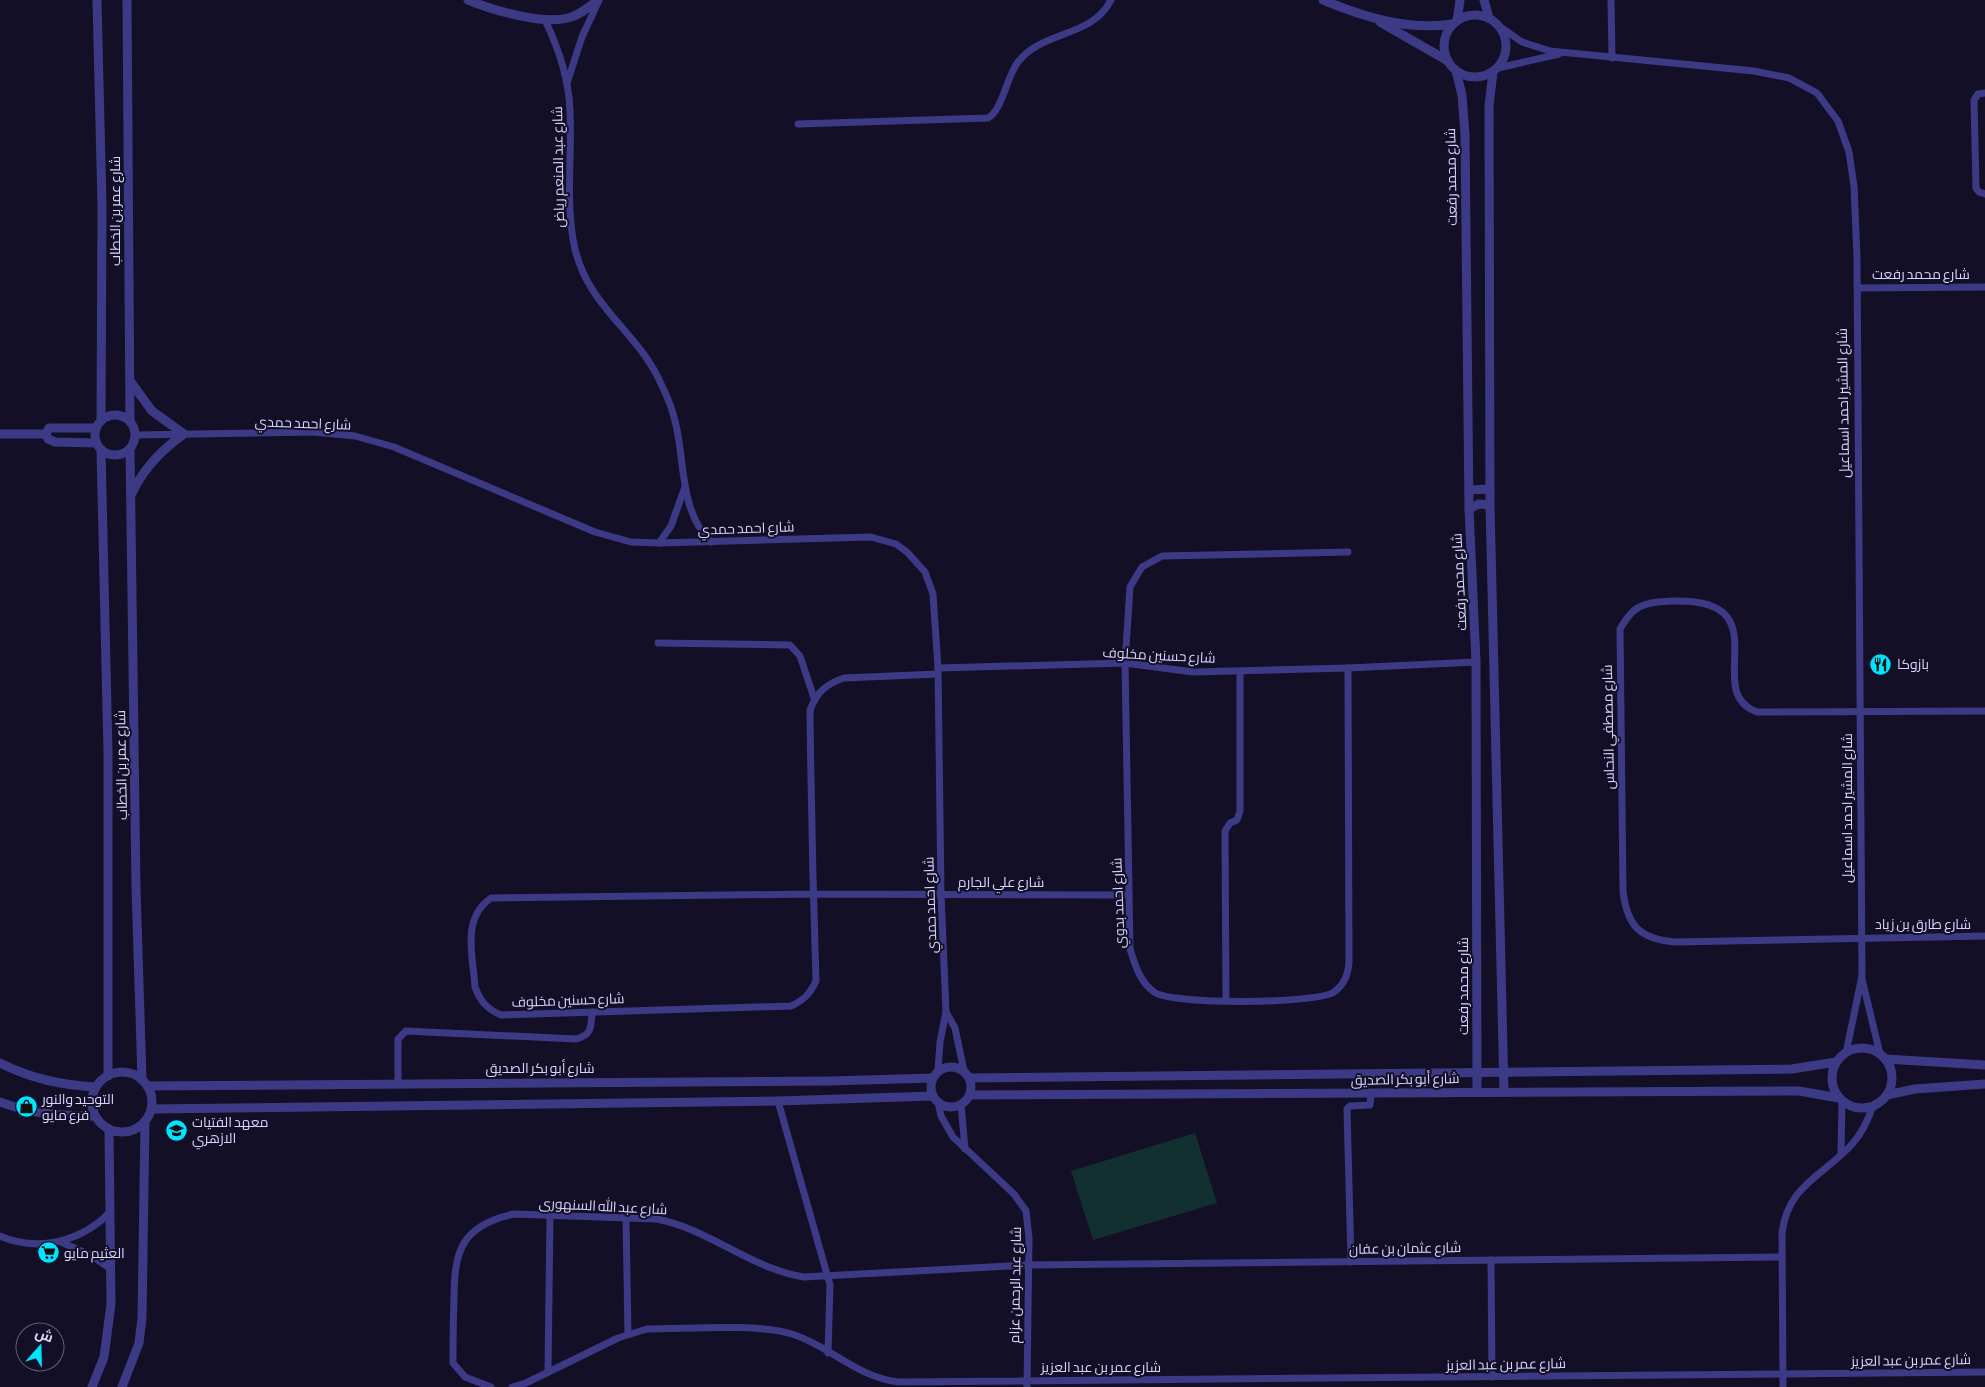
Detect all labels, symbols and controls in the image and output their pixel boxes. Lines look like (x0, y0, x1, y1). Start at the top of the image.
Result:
street label: شارع عبد المنعم رياض (549, 106, 569, 228)
street label: شارع محمد رفعت (1442, 128, 1461, 226)
street label: شارع عمر بن الخطاب (107, 156, 124, 266)
street label: شارع محمد رفعت (1872, 266, 1970, 283)
street label: شارع المشير احمد اسماعيل (1834, 328, 1853, 478)
street label: شارع احمد حمدي (254, 413, 352, 437)
street label: شارع احمد حمدي (697, 518, 795, 542)
street label: شارع محمد رفعت (1448, 533, 1471, 631)
street label: شارع حسنين مخلوف (1102, 644, 1216, 667)
restaurant icon: بازوكا (1869, 652, 1893, 676)
place label: بازوكا (1897, 656, 1929, 672)
street label: شارع مصطفي النحاس (1599, 664, 1621, 790)
street label: شارع عمر بن الخطاب (112, 710, 131, 820)
street label: شارع المشير احمد اسماعيل (1839, 733, 1856, 883)
street label: شارع احمد حمدي (920, 856, 944, 954)
street label: شارع احمد بدوي (1108, 857, 1132, 949)
street label: شارع علي الجارم (958, 874, 1044, 894)
street label: شارع طارق بن زياد (1875, 916, 1971, 933)
street label: شارع محمد رفعت (1455, 937, 1472, 1035)
street label: شارع حسنين مخلوف (511, 990, 625, 1011)
street label: شارع أبو بكر الصديق (486, 1059, 594, 1077)
street label: شارع أبو بكر الصديق (1350, 1069, 1460, 1089)
place label: التوحيد والنور فرع مايو (41, 1091, 114, 1124)
shop icon: التوحيد والنور فرع مايو (14, 1095, 38, 1119)
place label: معهد الفتيات الازهري (192, 1114, 269, 1150)
school or university icon: معهد الفتيات الازهري (164, 1118, 188, 1142)
street label: شارع عبد الله السنهورى (538, 1194, 668, 1218)
street label: شارع عبد الرحمن عزام (1006, 1227, 1026, 1343)
street label: شارع عثمان بن عفان (1349, 1239, 1461, 1258)
supermarket icon: العثيم مايو (36, 1241, 60, 1265)
place label: العثيم مايو (64, 1245, 125, 1263)
north arrow (15, 1322, 65, 1372)
text: ش (33, 1324, 56, 1346)
street label: شارع عمر بن عبد العزيز (1850, 1351, 1971, 1370)
street label: شارع عمر بن عبد العزيز (1445, 1355, 1566, 1374)
street label: شارع عمر بن عبد العزيز (1040, 1359, 1161, 1376)

